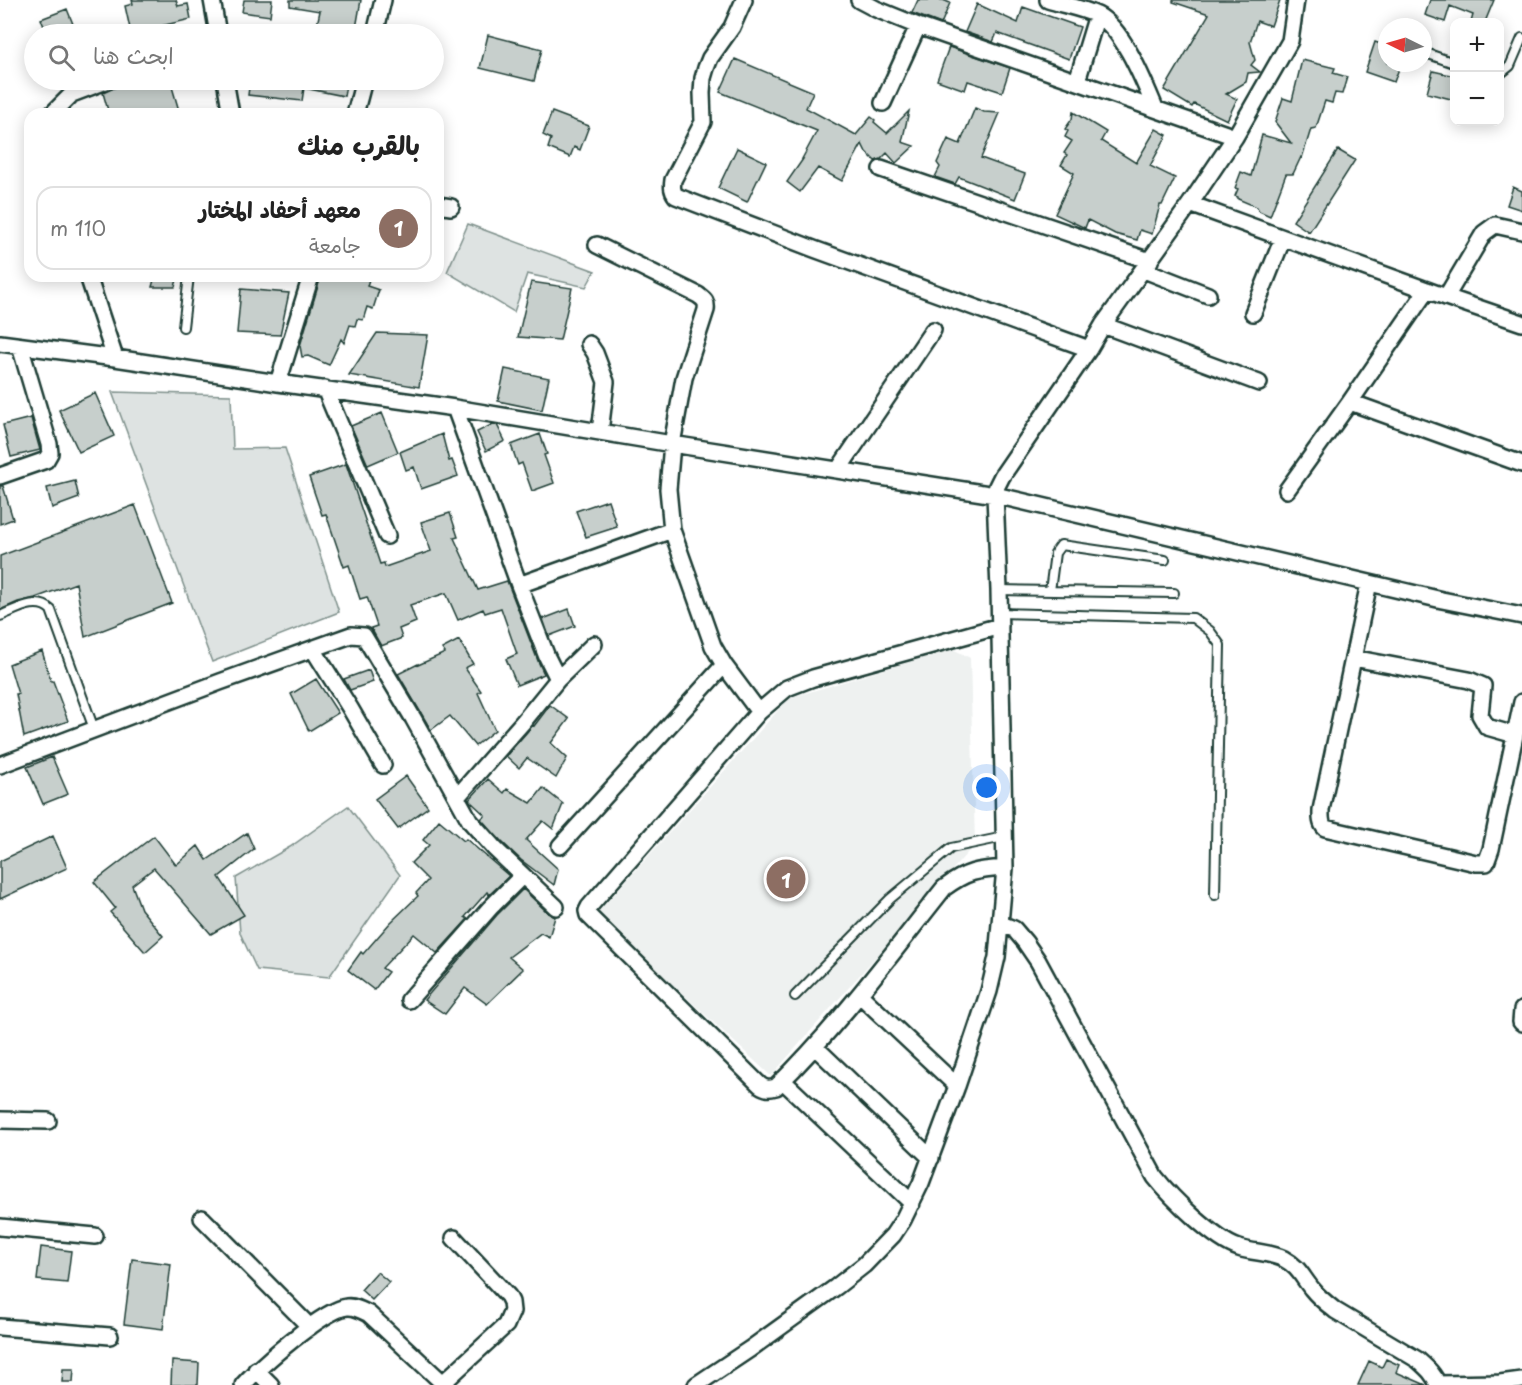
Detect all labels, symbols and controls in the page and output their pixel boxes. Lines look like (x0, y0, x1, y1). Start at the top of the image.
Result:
north arrow (1378, 18, 1432, 72)
map controls (1450, 18, 1504, 126)
button: + (1450, 18, 1504, 72)
search box (24, 24, 444, 90)
text: ابحث هنا (93, 38, 174, 71)
icon: search (45, 41, 78, 74)
button: − (1450, 72, 1504, 126)
text: بالقرب منك (298, 125, 420, 164)
text: معهد أحفاد المختار (199, 192, 361, 225)
text: 110 m (50, 213, 106, 243)
text: 1 (394, 213, 403, 243)
text: جامعة (309, 230, 361, 260)
your location (972, 773, 1001, 802)
pin: 1 (766, 856, 806, 902)

